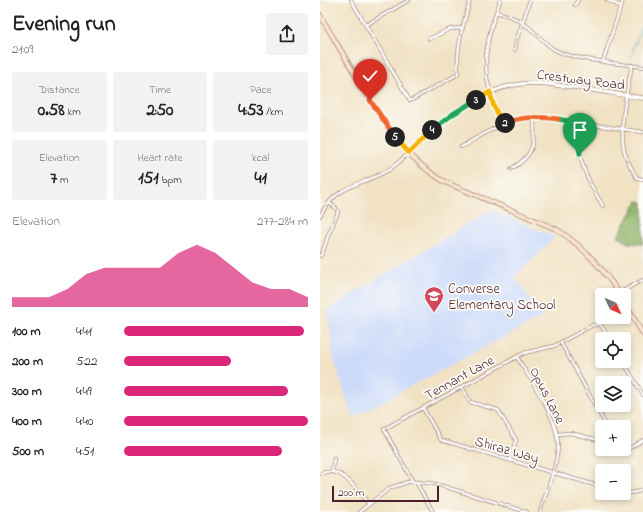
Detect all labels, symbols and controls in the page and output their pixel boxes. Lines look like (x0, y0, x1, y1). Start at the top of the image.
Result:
text: Evening run (12, 9, 116, 41)
button: share (266, 13, 308, 55)
text: 21:09 (12, 40, 33, 59)
pin (353, 59, 387, 100)
icon: check (359, 65, 381, 87)
street label: Crestway Road (535, 65, 626, 97)
text: Distance (39, 82, 80, 98)
text: Time (149, 82, 171, 98)
text: Pace (250, 82, 271, 98)
pin: 3 (466, 90, 486, 110)
text: 3 (474, 92, 478, 108)
text: 0.58 (38, 98, 65, 123)
text: 2:50 (147, 98, 173, 123)
text: 4:53 (238, 98, 264, 123)
text: km (65, 104, 81, 120)
text: /km (264, 104, 283, 120)
pin: 2 (495, 113, 515, 133)
pin (563, 113, 597, 154)
text: 2 (502, 115, 508, 131)
icon: arrive (569, 119, 591, 141)
pin: 4 (422, 120, 442, 140)
text: 4 (430, 122, 434, 138)
pin: 5 (385, 127, 405, 147)
text: 5 (392, 129, 398, 145)
text: Elevation (39, 150, 80, 166)
text: Heart rate (137, 150, 183, 166)
text: kcal (252, 150, 269, 166)
text: 7 (50, 166, 57, 191)
text: 151 (138, 166, 159, 191)
text: 41 (254, 166, 267, 191)
text: m (57, 172, 68, 188)
text: bpm (159, 172, 182, 188)
text: Elevation (12, 212, 60, 231)
text: 277–284 m (257, 212, 308, 231)
place label: Converse Elementary School (448, 279, 555, 317)
school or university icon: Converse Elementary School (423, 285, 445, 313)
north arrow (595, 288, 631, 324)
map controls (595, 288, 631, 500)
text: 100 m (12, 322, 41, 341)
text: 4:41 (76, 322, 92, 341)
button: locate (595, 332, 631, 368)
street label: Tennant Lane (421, 350, 499, 406)
text: 200 m (12, 352, 43, 371)
text: 5:22 (76, 352, 97, 371)
street label: Opus Lane (523, 364, 570, 428)
button: layers (595, 376, 631, 412)
text: 300 m (12, 382, 42, 401)
text: 4:49 (76, 382, 92, 401)
text: 400 m (12, 412, 42, 431)
text: 4:40 (76, 412, 93, 431)
button: + (595, 420, 631, 456)
street label: Shiraz Way (472, 431, 541, 471)
text: 500 m (12, 442, 44, 461)
text: 4:51 (76, 442, 94, 461)
button: − (595, 464, 631, 500)
scale bar (332, 484, 439, 503)
text: 200 m (338, 485, 364, 501)

